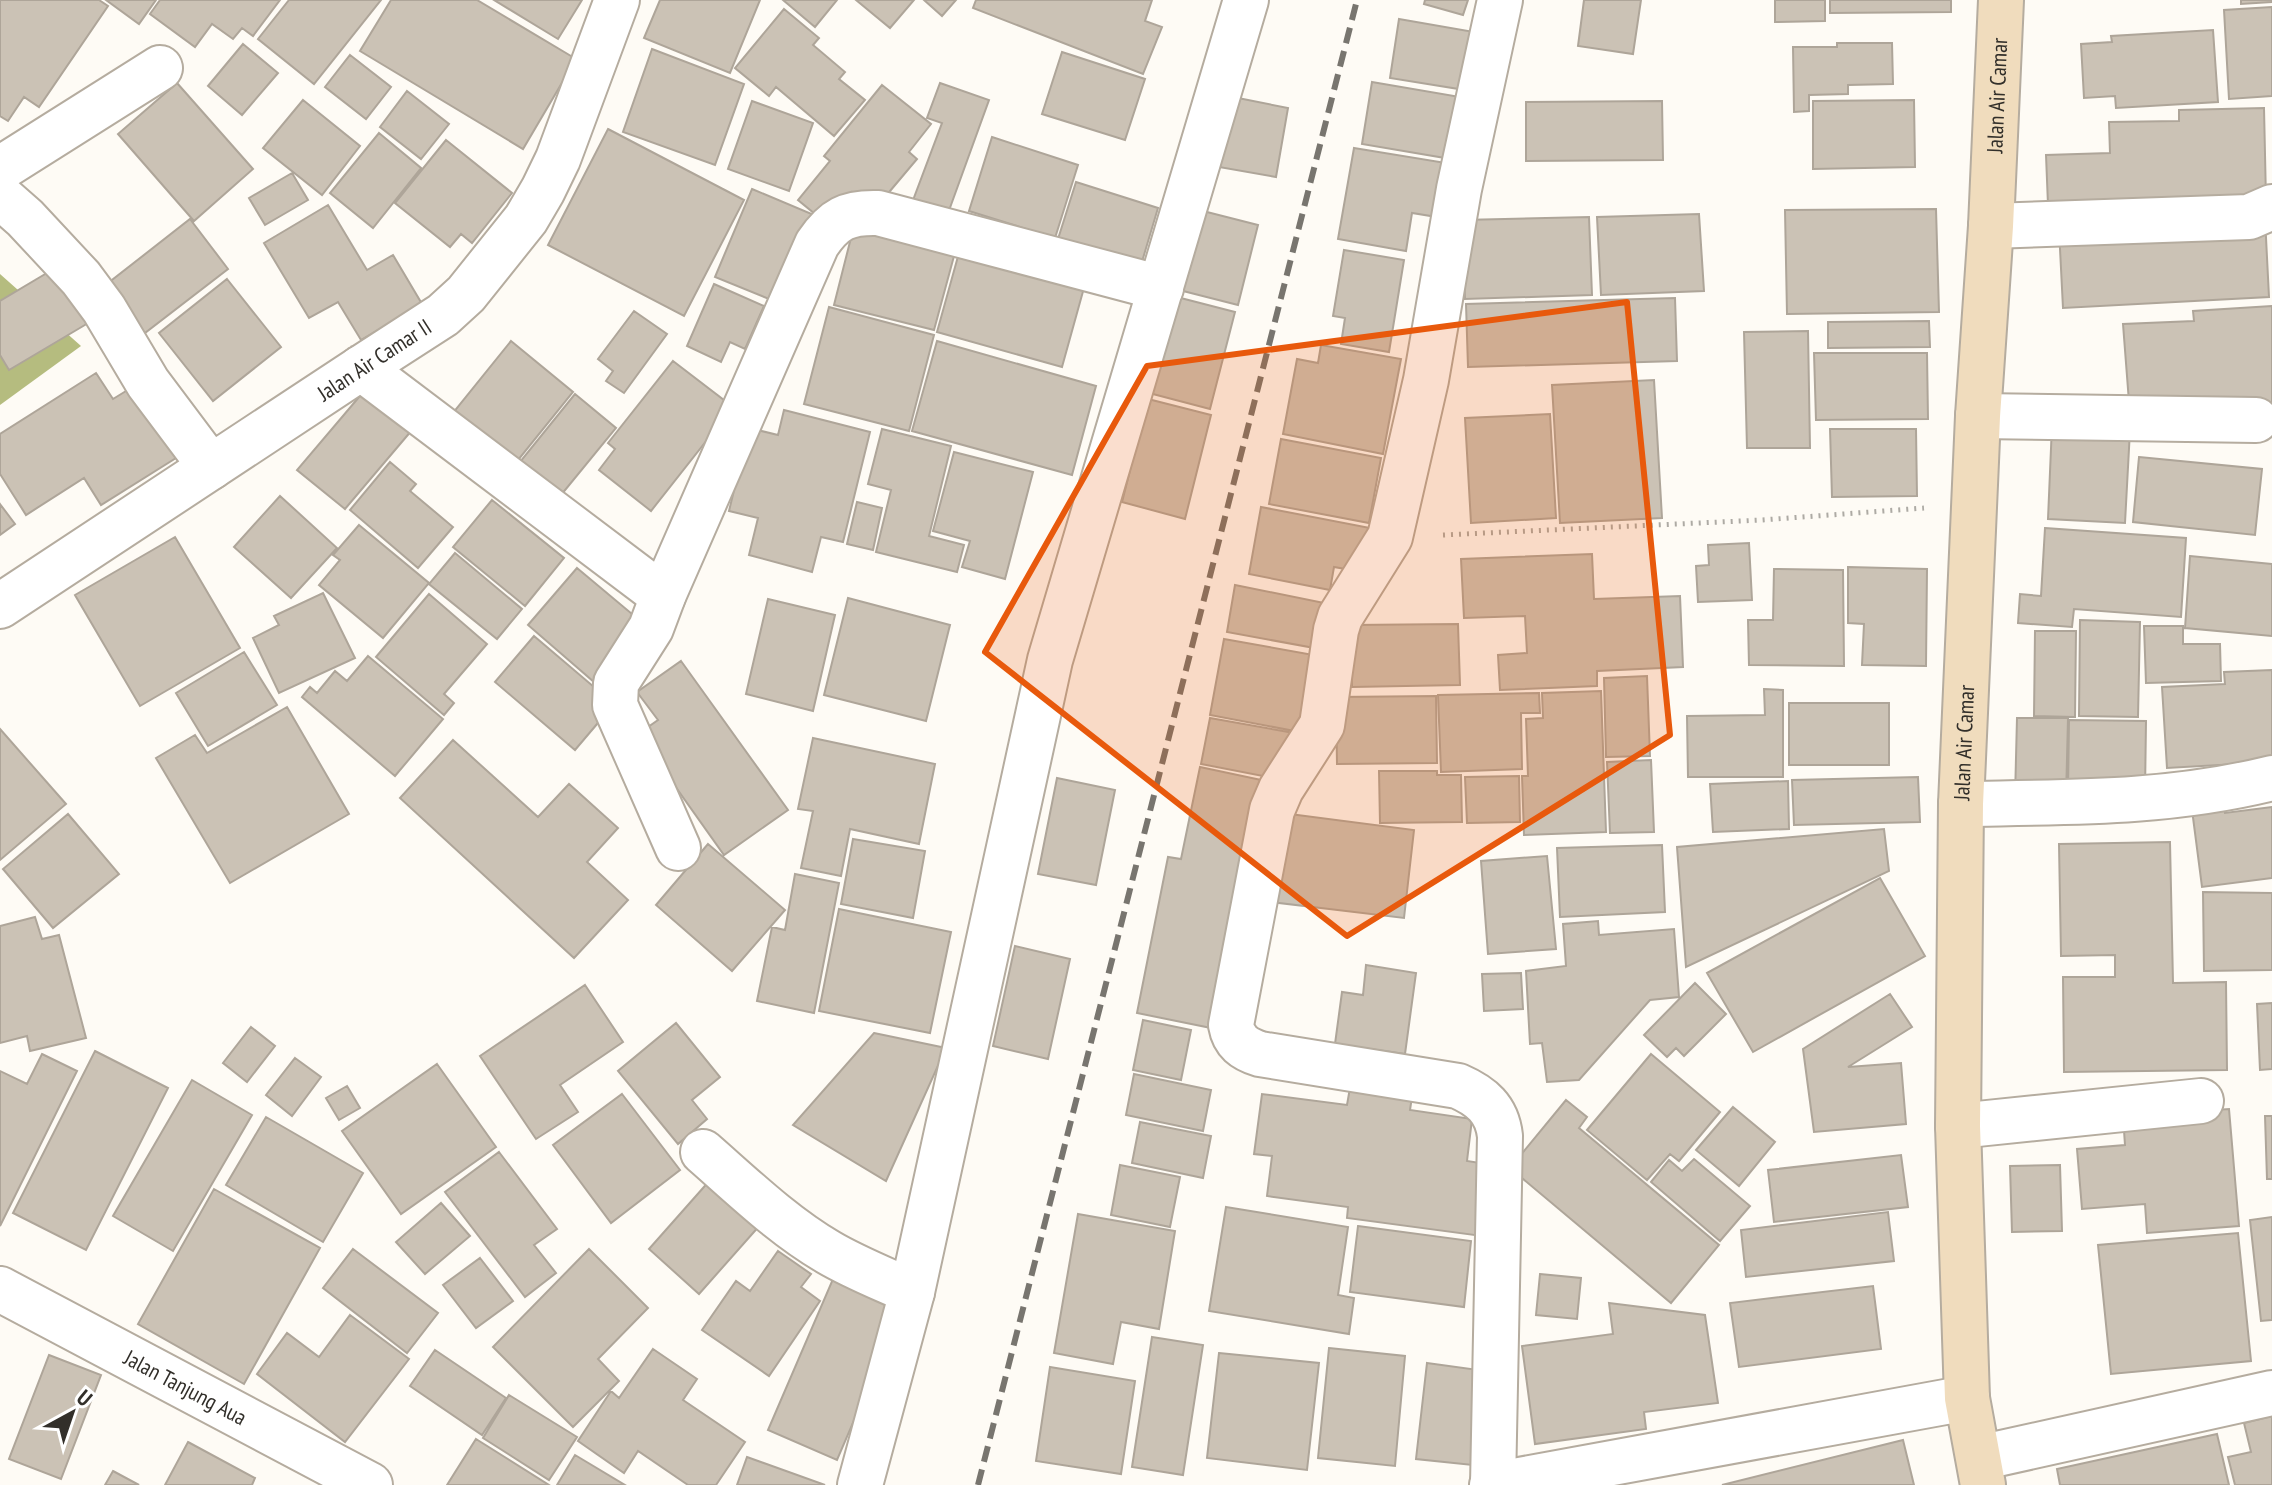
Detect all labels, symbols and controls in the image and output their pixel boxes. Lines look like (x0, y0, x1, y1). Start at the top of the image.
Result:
street label: Jalan Air Camar (1980, 37, 2013, 155)
street label: Jalan Air Camar II (311, 312, 436, 408)
street label: Jalan Air Camar (1947, 684, 1980, 802)
street label: Jalan Tanjung Aua (119, 1343, 252, 1431)
north arrow (32, 1373, 112, 1453)
text: U (72, 1383, 98, 1412)

